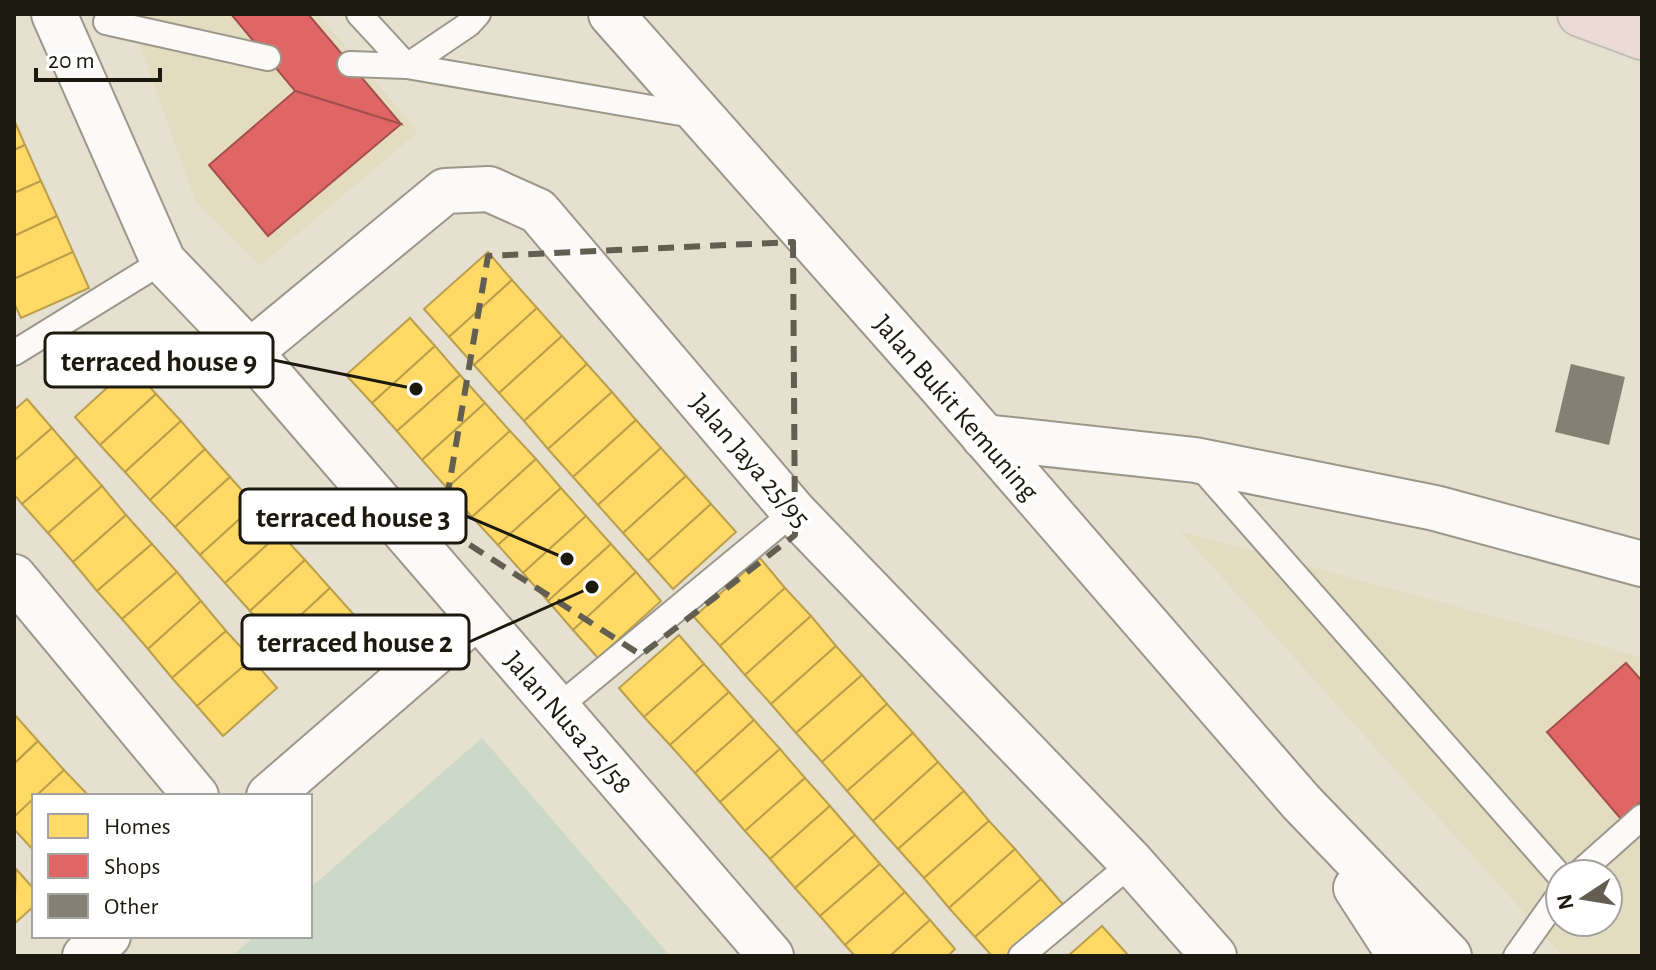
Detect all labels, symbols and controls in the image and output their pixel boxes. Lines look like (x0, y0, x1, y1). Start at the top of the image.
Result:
scale bar (36, 32, 160, 82)
text: 20 m (48, 49, 95, 73)
street label: Jalan Bukit Kemuning (868, 310, 1044, 507)
callout: terraced house 9 (45, 333, 273, 387)
text: terraced house 9 (61, 347, 257, 377)
street label: Jalan Jaya 25/95 (684, 389, 815, 533)
callout: terraced house 3 (240, 489, 466, 543)
text: terraced house 3 (256, 503, 450, 533)
callout: terraced house 2 (242, 615, 469, 669)
text: terraced house 2 (257, 628, 453, 658)
street label: Jalan Nusa 25/58 (498, 647, 637, 800)
legend (32, 794, 312, 938)
text: Homes (104, 815, 171, 839)
text: Shops (104, 855, 160, 879)
north arrow (1544, 858, 1624, 938)
text: N (1553, 892, 1578, 912)
text: Other (104, 895, 158, 919)

